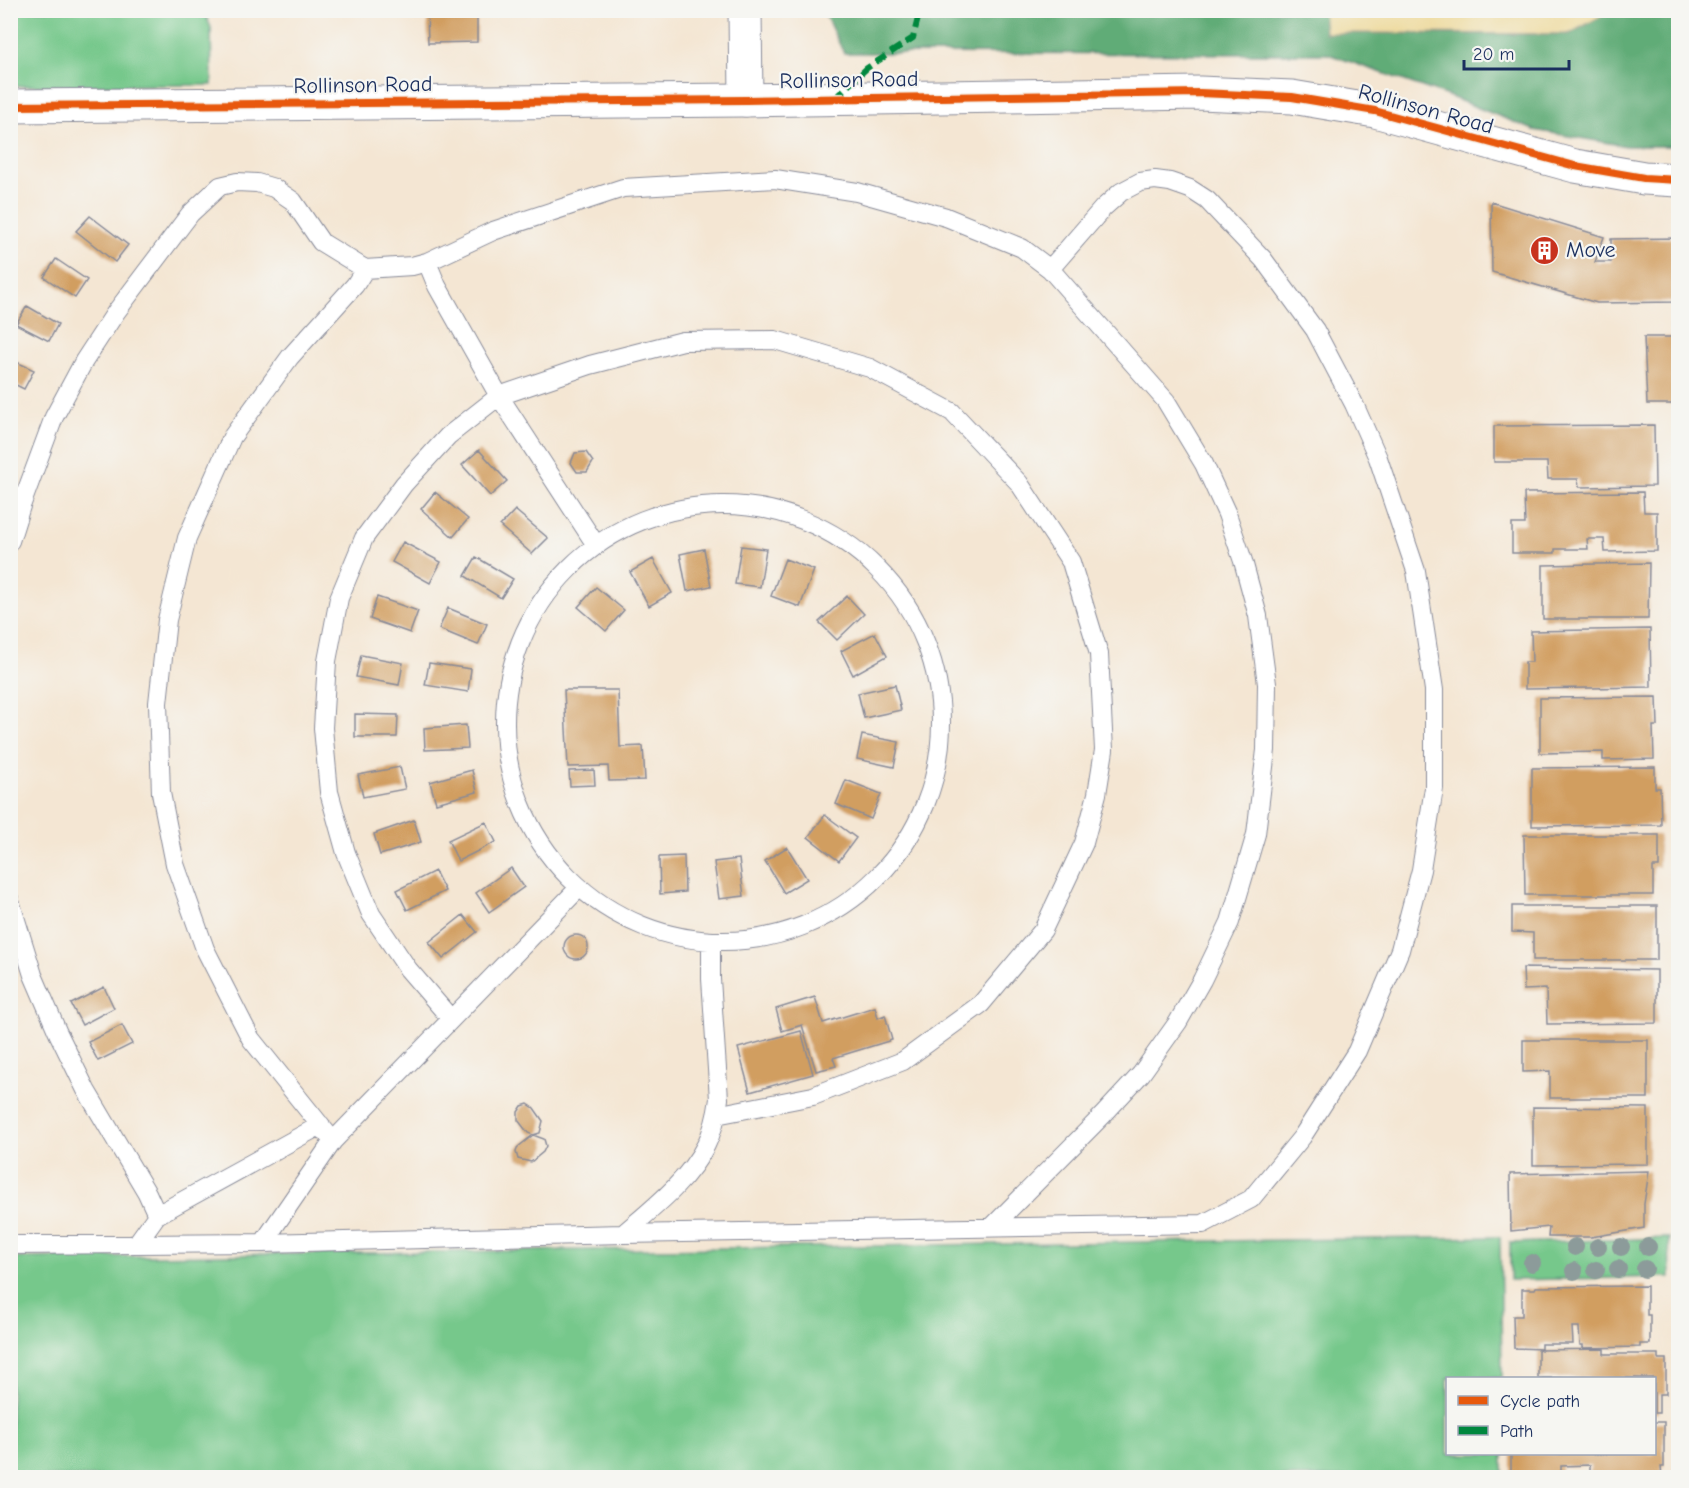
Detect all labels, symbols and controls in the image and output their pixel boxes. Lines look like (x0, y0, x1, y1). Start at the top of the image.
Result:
scale bar (1464, 33, 1569, 71)
text: 20 m (1473, 44, 1514, 65)
street label: Rollinson Road (779, 66, 919, 94)
street label: Rollinson Road (293, 71, 433, 99)
street label: Rollinson Road (1355, 78, 1497, 140)
building icon: Move (1529, 234, 1561, 266)
place label: Move (1566, 237, 1616, 263)
legend (1446, 1377, 1656, 1455)
text: Cycle path (1500, 1391, 1580, 1412)
text: Path (1500, 1421, 1533, 1442)

